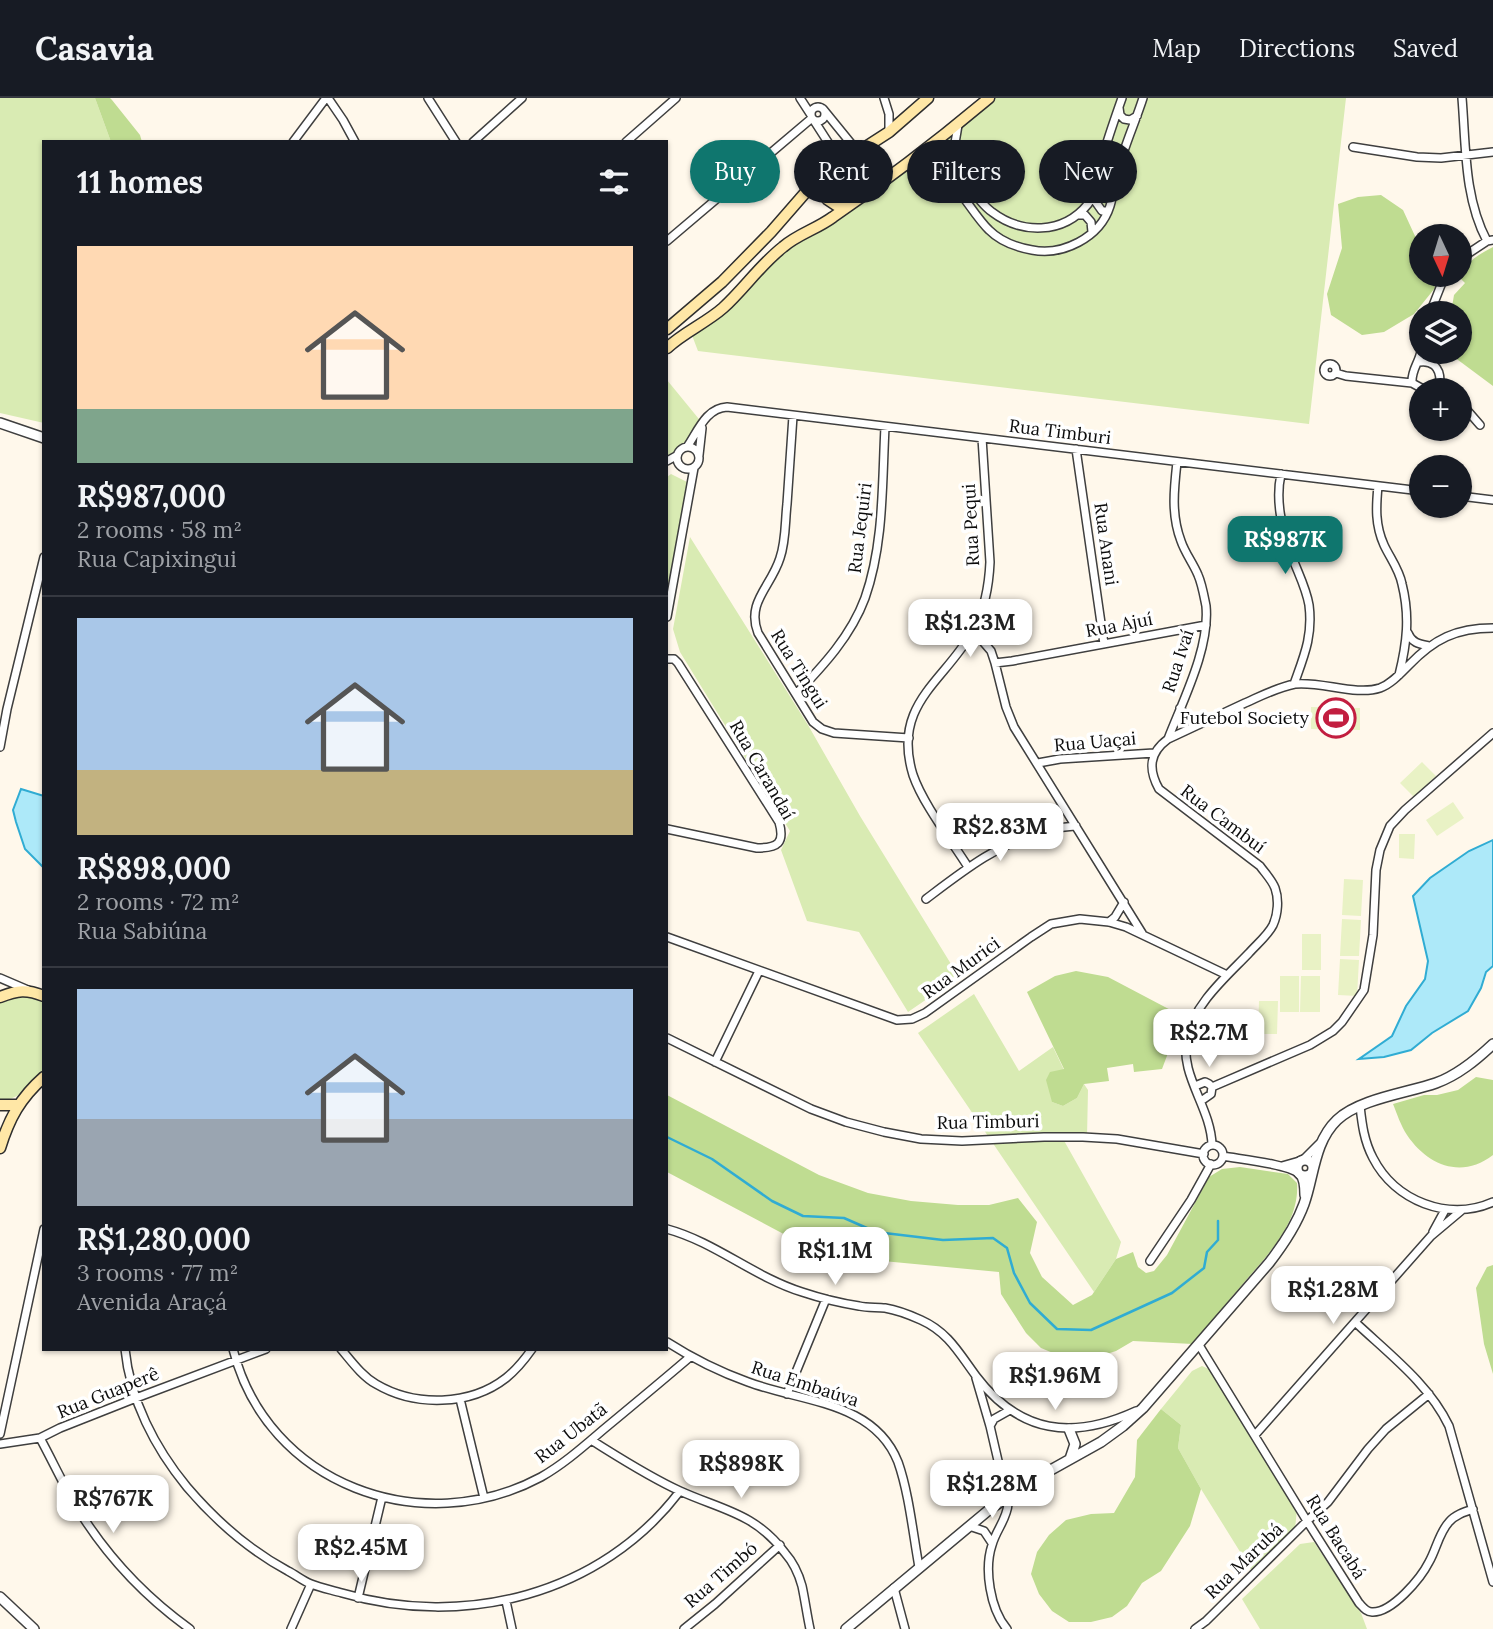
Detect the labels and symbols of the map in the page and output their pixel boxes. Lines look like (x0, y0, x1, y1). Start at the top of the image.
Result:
north arrow (1409, 224, 1472, 287)
street label: Rua Timburi (1008, 414, 1112, 449)
street label: Rua Jequiri (843, 481, 876, 575)
street label: Rua Pequi (957, 483, 984, 567)
street label: Rua Anani (1089, 501, 1124, 587)
pin: R$987K (1228, 517, 1342, 576)
pin: R$1.23M (905, 600, 1035, 659)
street label: Rua Ajuí (1083, 607, 1154, 642)
street label: Rua Tingui (766, 625, 833, 713)
street label: Rua Ivaí (1157, 626, 1199, 695)
sports icon: Futebol Society (1315, 697, 1357, 739)
place label: Futebol Society (1180, 706, 1309, 729)
street label: Rua Carandaí (725, 716, 800, 824)
street label: Rua Uaçai (1053, 726, 1137, 757)
street label: Rua Cambuí (1176, 779, 1270, 858)
pin: R$2.83M (935, 804, 1065, 863)
street label: Rua Murici (917, 932, 1004, 1004)
pin: R$2.7M (1152, 1010, 1266, 1069)
street label: Rua Timburi (936, 1109, 1040, 1134)
pin: R$1.1M (778, 1228, 892, 1287)
pin: R$1.28M (1268, 1266, 1398, 1326)
pin: R$1.96M (990, 1352, 1120, 1412)
street label: Rua Embaúva (748, 1355, 862, 1412)
street label: Rua Guaperê (54, 1362, 162, 1423)
street label: Rua Ubatã (530, 1397, 611, 1468)
pin: R$898K (684, 1440, 798, 1500)
pin: R$1.28M (927, 1460, 1057, 1520)
pin: R$767K (56, 1476, 170, 1535)
street label: Rua Bacabá (1301, 1490, 1371, 1583)
street label: Rua Marubá (1200, 1518, 1288, 1604)
pin: R$2.45M (296, 1524, 426, 1584)
street label: Rua Timbó (679, 1537, 762, 1613)

